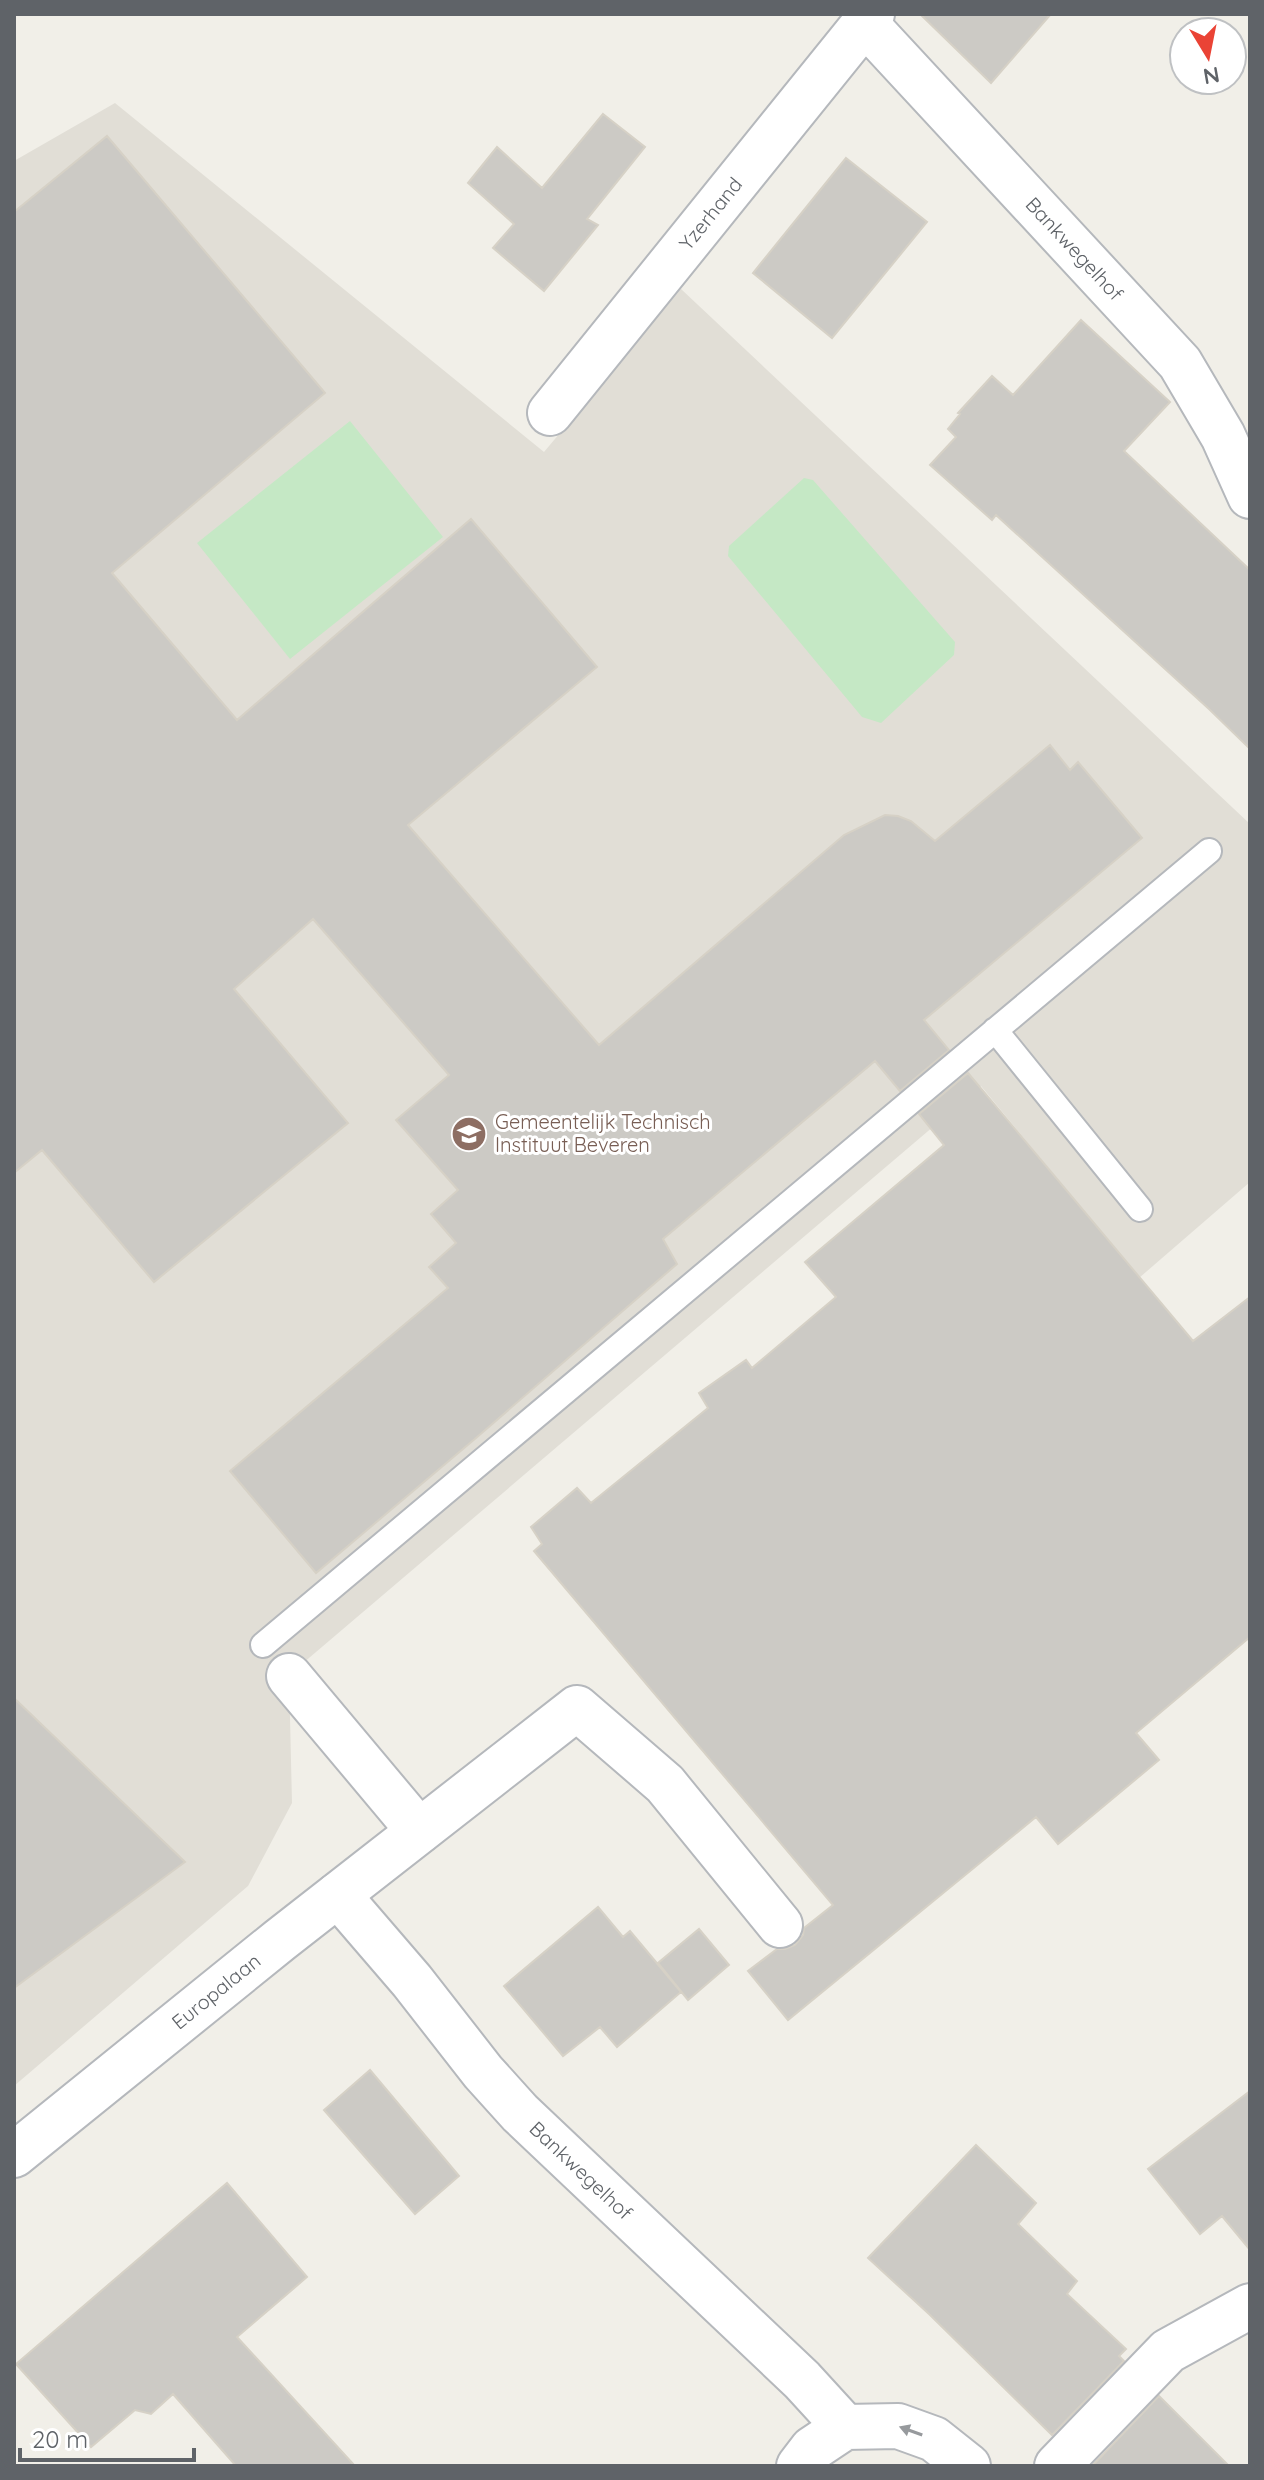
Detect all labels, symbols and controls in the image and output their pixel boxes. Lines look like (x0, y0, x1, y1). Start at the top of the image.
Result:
north arrow (1168, 16, 1248, 96)
text: N (1201, 61, 1222, 91)
street label: Yzerhand (673, 172, 747, 255)
street label: Bankwegelhof (1021, 192, 1129, 306)
place label: Gemeentelijk Technisch Instituut Beveren (495, 1109, 711, 1157)
school or university icon: Gemeentelijk Technisch Instituut Beveren (450, 1115, 488, 1153)
street label: Europalaan (167, 1948, 265, 2034)
street label: Bankwegelhof (525, 2116, 638, 2225)
scale bar (20, 2412, 194, 2462)
text: 20 m (32, 2424, 88, 2454)
one-way arrow (899, 2424, 923, 2437)

